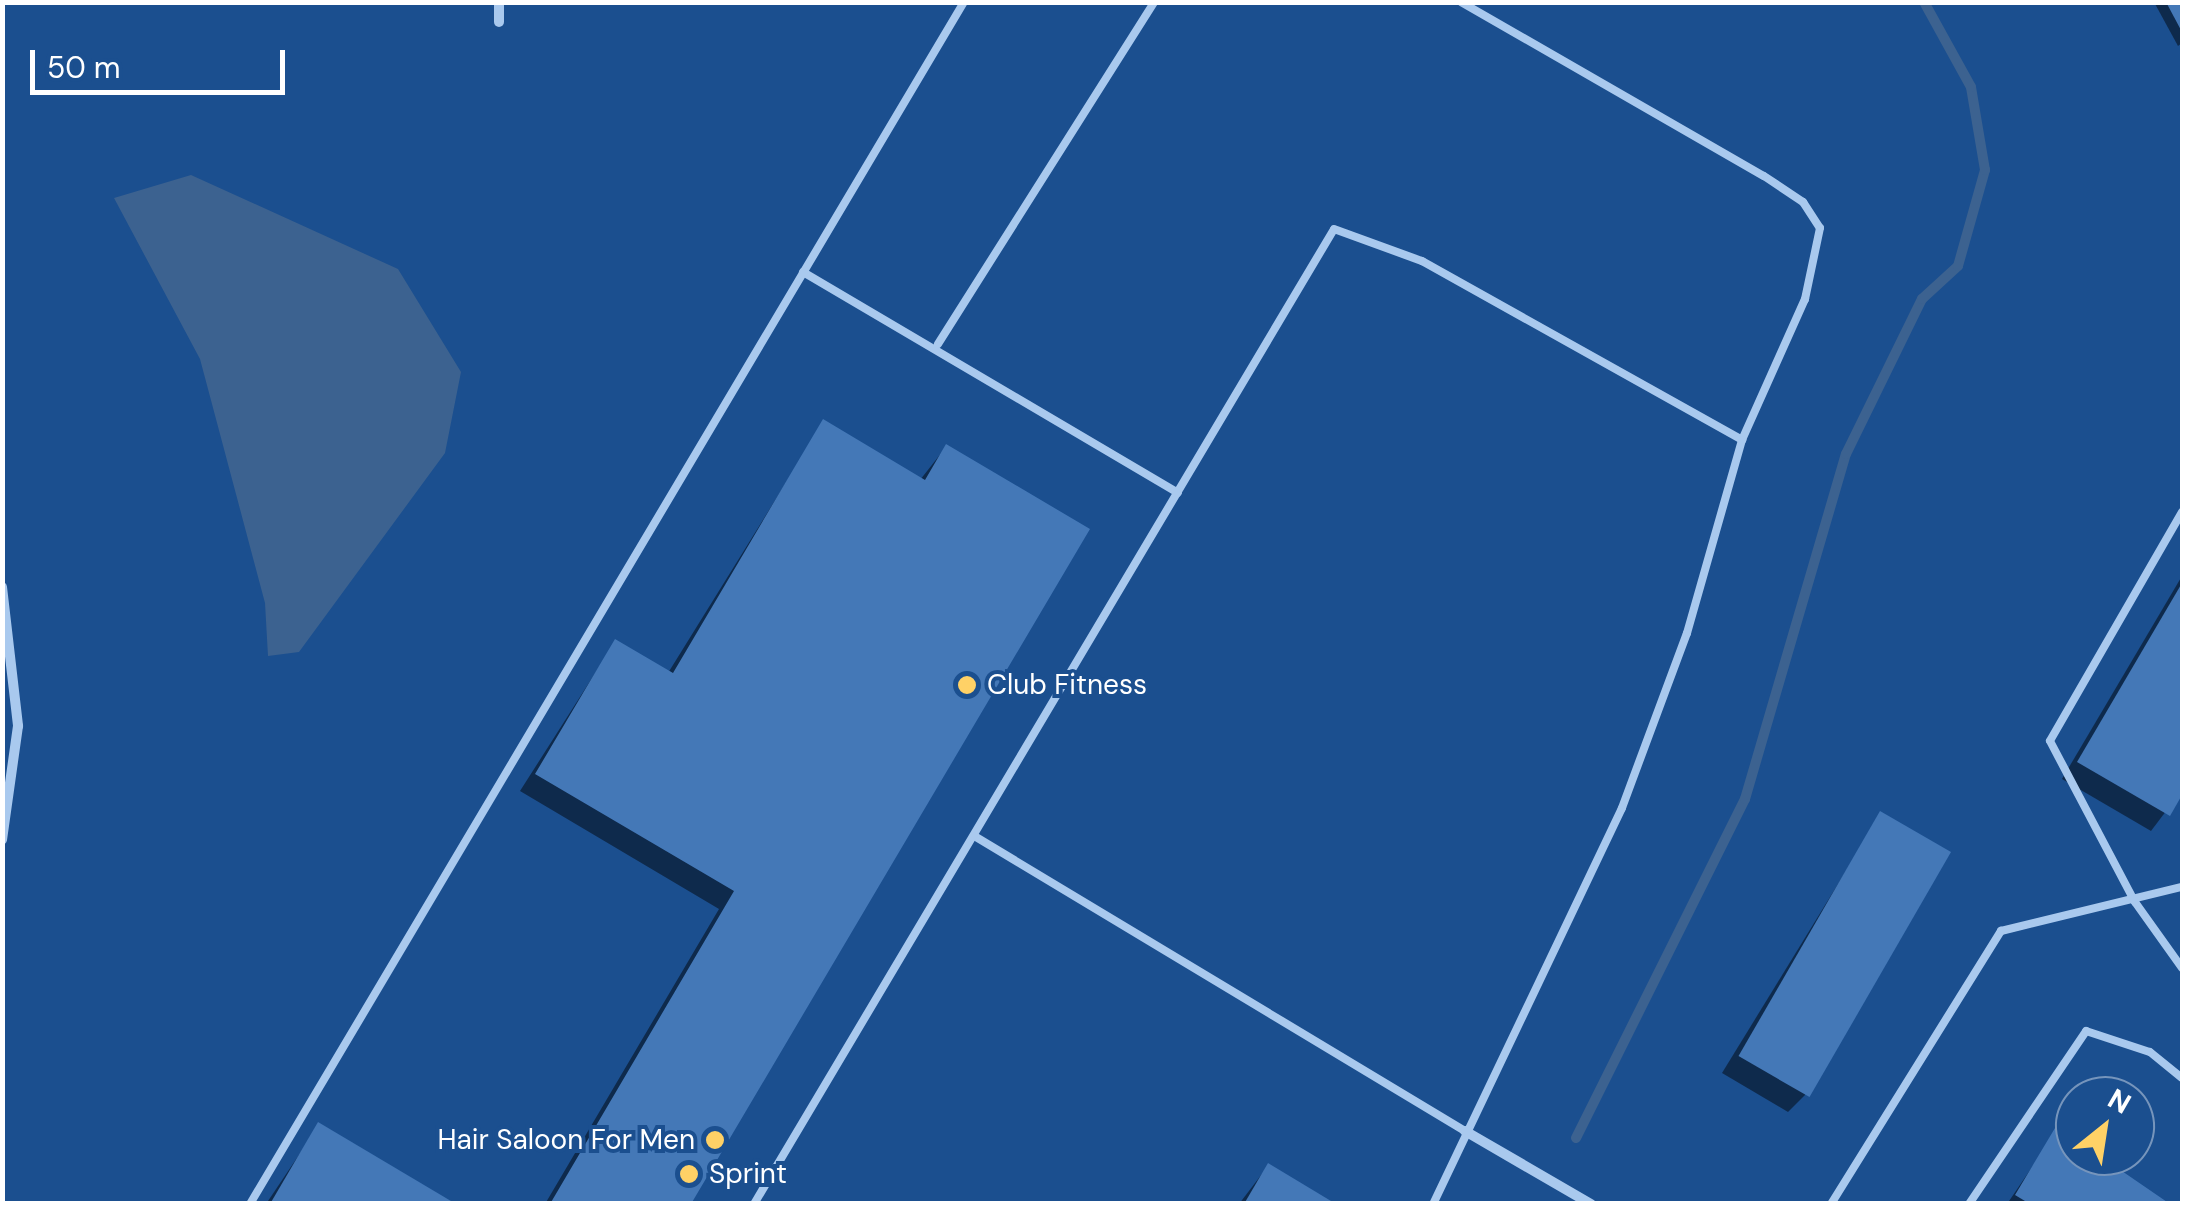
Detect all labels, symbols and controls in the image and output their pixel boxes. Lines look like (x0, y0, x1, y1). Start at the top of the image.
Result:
scale bar (35, 30, 290, 92)
text: 50 m (47, 48, 121, 87)
place label: Club Fitness (987, 668, 1147, 702)
marker: Club Fitness (956, 674, 978, 696)
north arrow (2055, 1076, 2155, 1176)
text: N (2101, 1080, 2137, 1122)
place label: Hair Saloon For Men (437, 1123, 695, 1157)
marker: Hair Saloon For Men (704, 1129, 726, 1151)
place label: Sprint (709, 1157, 787, 1191)
marker: Sprint (678, 1163, 700, 1185)

